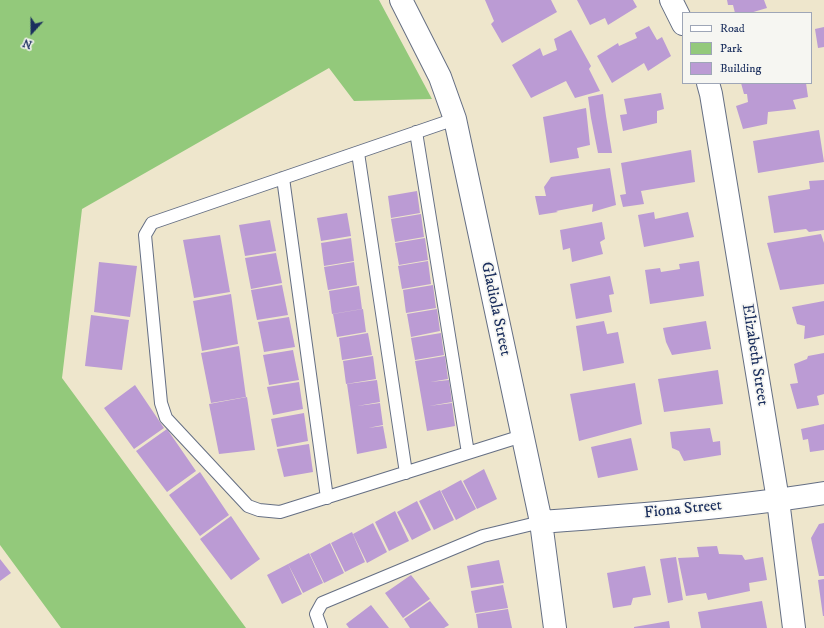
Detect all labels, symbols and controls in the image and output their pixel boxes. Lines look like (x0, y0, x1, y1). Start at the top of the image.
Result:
north arrow (12, 12, 52, 52)
legend (682, 12, 812, 84)
text: Road (720, 21, 745, 36)
text: N (21, 35, 34, 51)
text: Park (720, 41, 742, 56)
text: Building (720, 61, 761, 76)
street label: Gladiola Street (476, 260, 514, 358)
street label: Elizabeth Street (736, 303, 772, 407)
street label: Fiona Street (643, 496, 723, 524)

